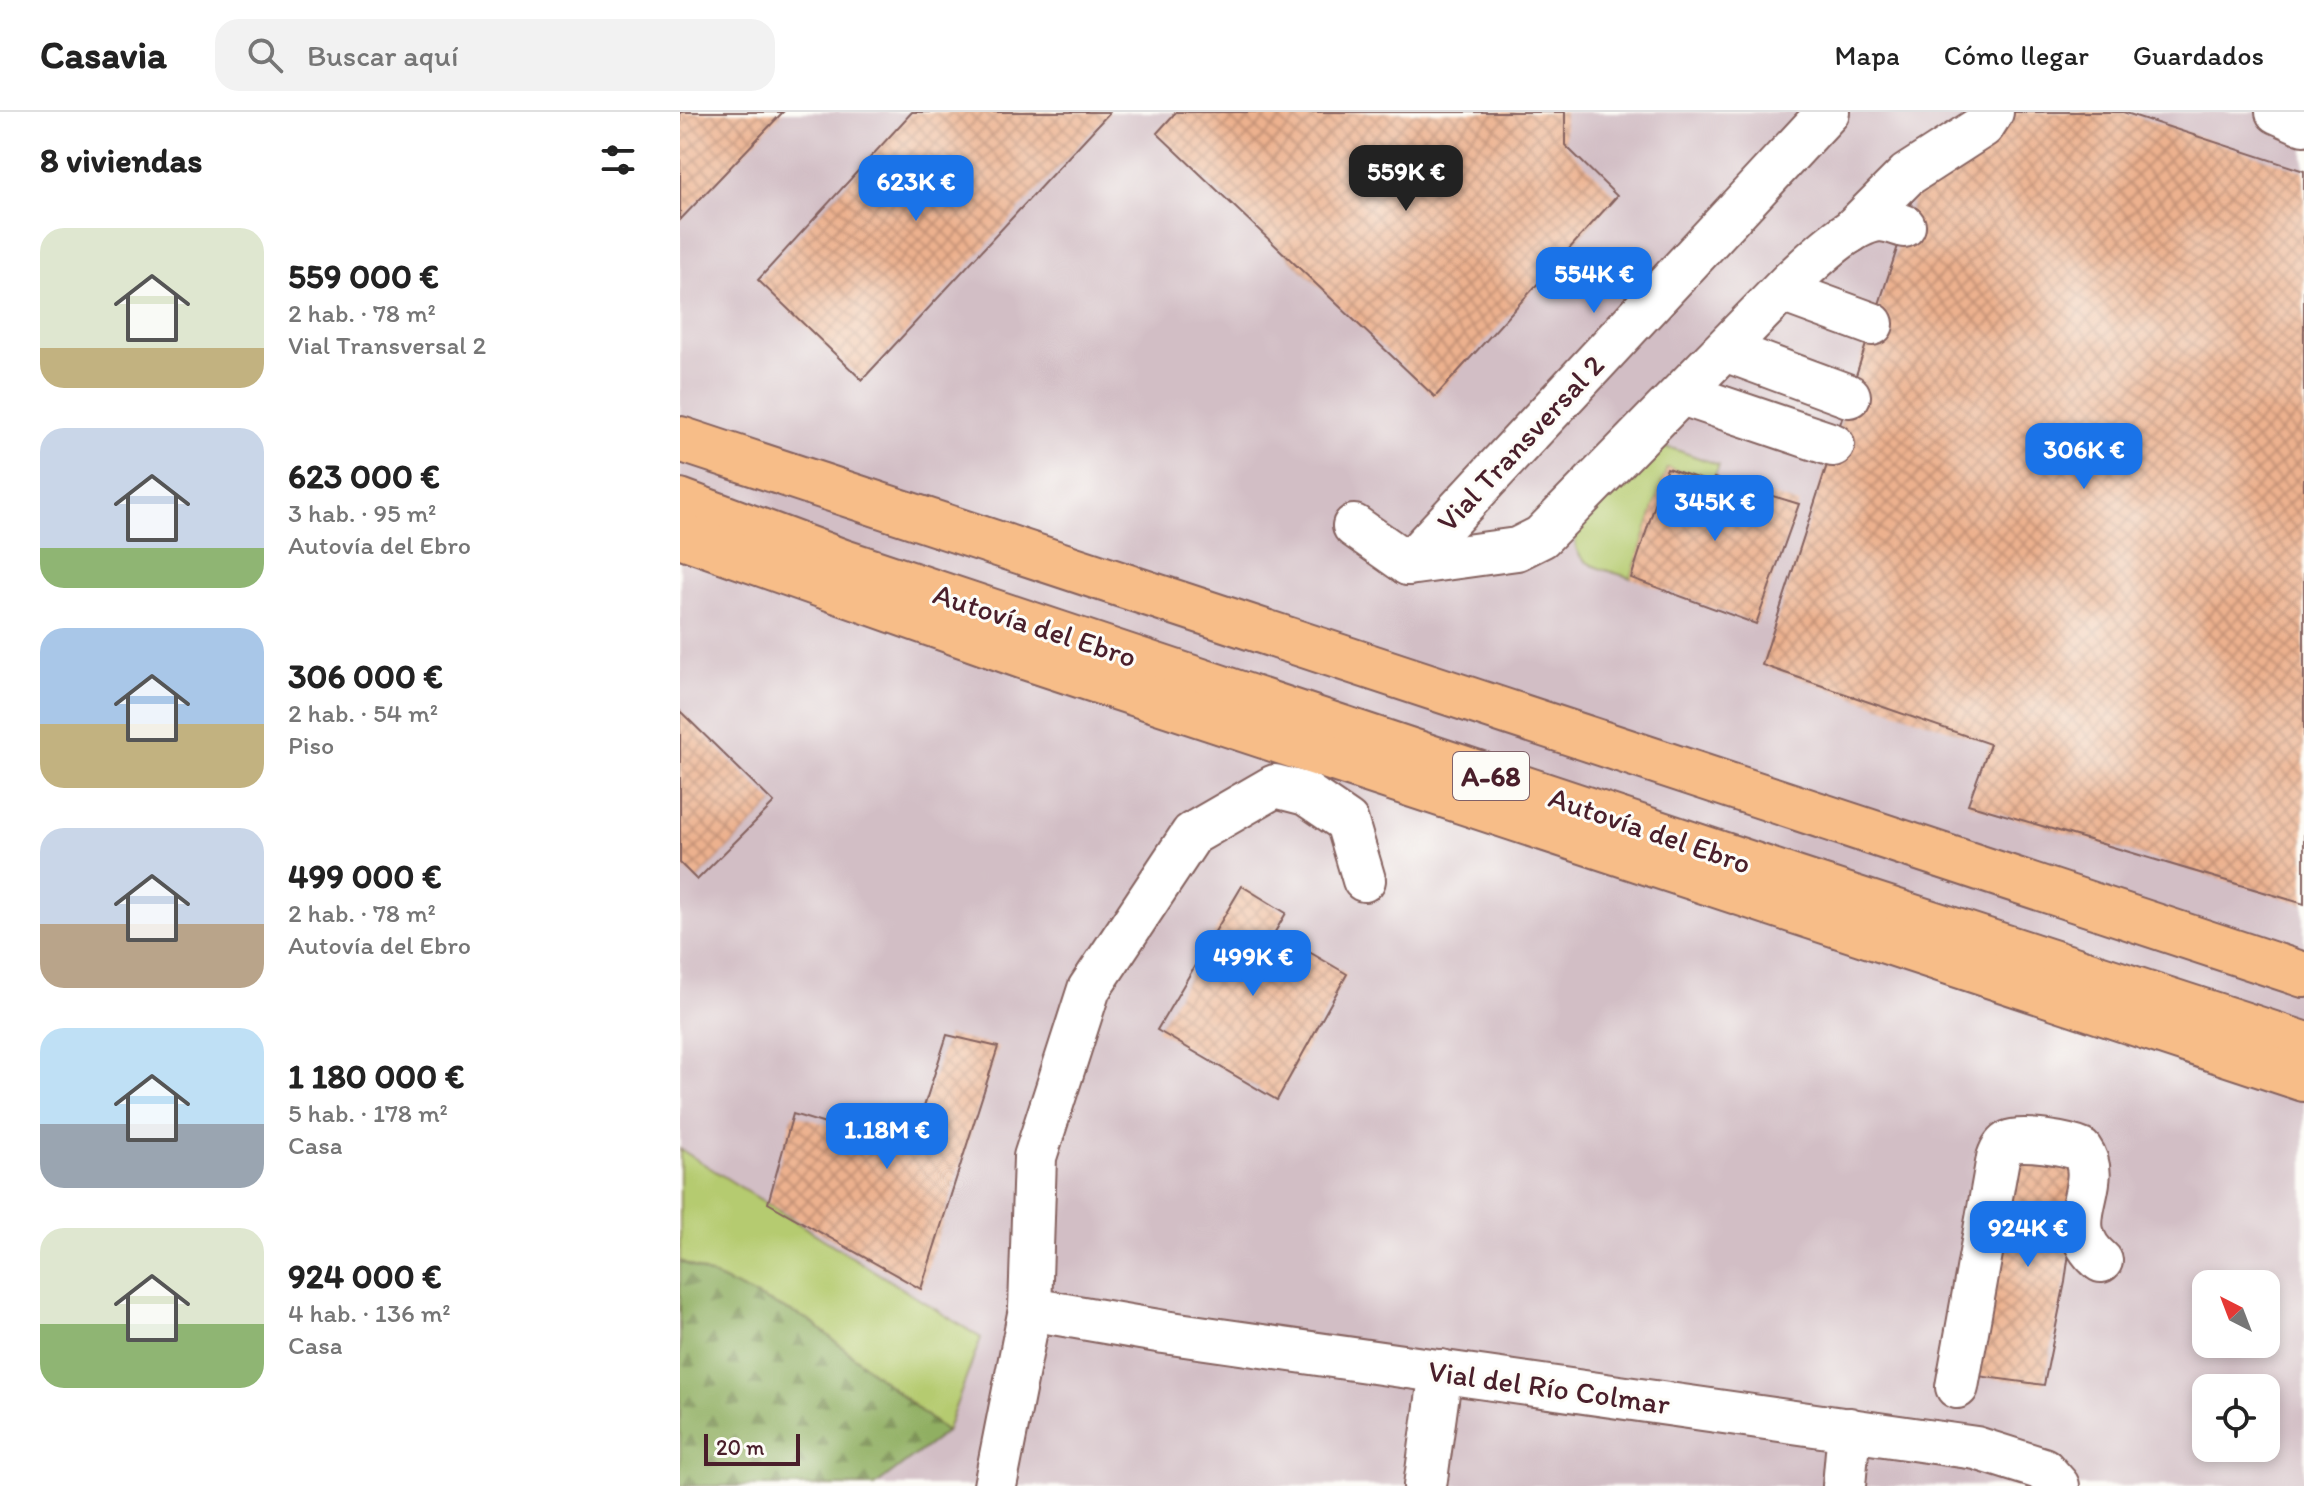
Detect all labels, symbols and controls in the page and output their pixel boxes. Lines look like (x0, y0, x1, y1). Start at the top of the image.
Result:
search box (215, 19, 775, 91)
text: Casavia (40, 32, 167, 78)
icon: search (243, 33, 287, 77)
text: Buscar aquí (307, 37, 458, 74)
text: Mapa (1835, 38, 1900, 72)
text: Cómo llegar (1944, 38, 2089, 72)
text: Guardados (2133, 38, 2264, 72)
icon: filters (596, 138, 640, 182)
text: 8 viviendas (40, 140, 202, 181)
pin: 559K € (1341, 145, 1471, 213)
pin: 623K € (851, 155, 981, 223)
text: 559K € (1367, 155, 1445, 187)
text: 623K € (877, 165, 955, 197)
pin: 554K € (1529, 247, 1659, 315)
text: 559 000 € (288, 256, 439, 297)
text: 554K € (1554, 257, 1634, 289)
icon: home (104, 260, 200, 356)
text: 2 hab. · 78 m² (288, 297, 436, 329)
text: Vial Transversal 2 (288, 329, 486, 361)
street label: Vial Transversal 2 (1428, 347, 1612, 539)
pin: 306K € (2019, 423, 2149, 491)
text: 306K € (2043, 433, 2125, 465)
text: 623 000 € (288, 456, 440, 497)
icon: home (104, 460, 200, 556)
pin: 345K € (1650, 475, 1780, 543)
text: 345K € (1675, 485, 1755, 517)
text: 3 hab. · 95 m² (288, 497, 437, 529)
text: Autovía del Ebro (288, 529, 471, 561)
street label: Autovía del Ebro (929, 575, 1141, 675)
text: 306 000 € (288, 656, 443, 697)
icon: home (104, 660, 200, 756)
text: 2 hab. · 54 m² (288, 697, 438, 729)
text: Piso (288, 729, 334, 761)
road number: A-68 (1453, 752, 1529, 800)
street label: Autovía del Ebro (1544, 778, 1756, 882)
text: 499 000 € (288, 856, 442, 897)
icon: home (104, 860, 200, 956)
text: 2 hab. · 78 m² (288, 897, 436, 929)
text: Autovía del Ebro (288, 929, 471, 961)
pin: 499K € (1188, 930, 1318, 998)
text: 499K € (1213, 940, 1293, 972)
text: 1 180 000 € (288, 1056, 464, 1097)
icon: home (104, 1060, 200, 1156)
text: 5 hab. · 178 m² (288, 1097, 448, 1129)
pin: 1.18M € (813, 1103, 961, 1171)
text: 1.18M € (844, 1113, 930, 1145)
text: Casa (288, 1129, 343, 1161)
pin: 924K € (1963, 1201, 2093, 1269)
text: 924K € (1988, 1211, 2068, 1243)
text: 924 000 € (288, 1256, 442, 1297)
icon: home (104, 1260, 200, 1356)
north arrow (2192, 1270, 2280, 1358)
map controls (2192, 1270, 2280, 1462)
text: 4 hab. · 136 m² (288, 1297, 451, 1329)
text: Casa (288, 1329, 343, 1361)
street label: Vial del Río Colmar (1426, 1352, 1672, 1422)
button: locate (2192, 1374, 2280, 1462)
scale bar (704, 1430, 800, 1466)
text: 20 m (716, 1434, 765, 1461)

